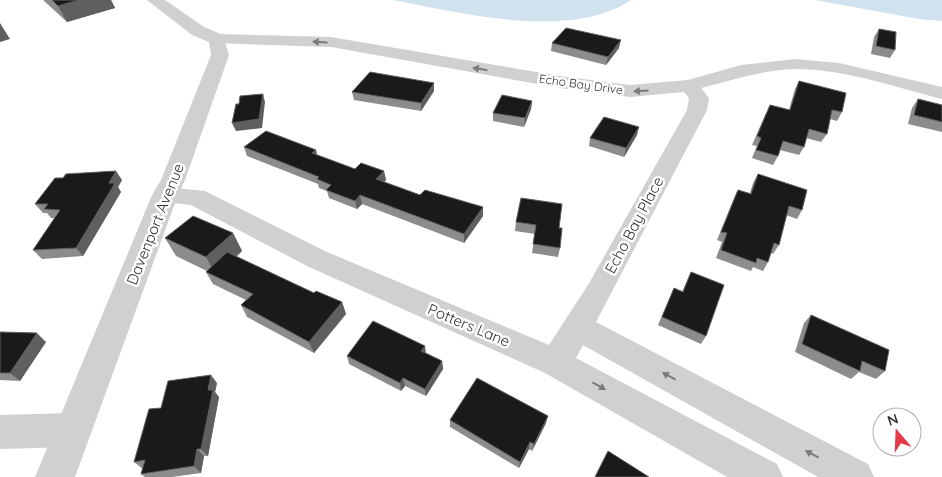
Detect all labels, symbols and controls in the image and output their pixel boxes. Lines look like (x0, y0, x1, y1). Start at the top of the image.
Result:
one-way arrow (312, 37, 328, 45)
one-way arrow (472, 64, 488, 72)
street label: Echo Bay Drive (538, 71, 624, 97)
one-way arrow (632, 87, 648, 95)
street label: Davenport Avenue (122, 161, 188, 287)
street label: Echo Bay Place (600, 173, 668, 277)
street label: Potters Lane (425, 299, 513, 351)
one-way arrow (662, 372, 676, 380)
one-way arrow (592, 382, 606, 391)
north arrow (872, 407, 922, 457)
text: N (885, 410, 901, 430)
one-way arrow (805, 449, 818, 458)

